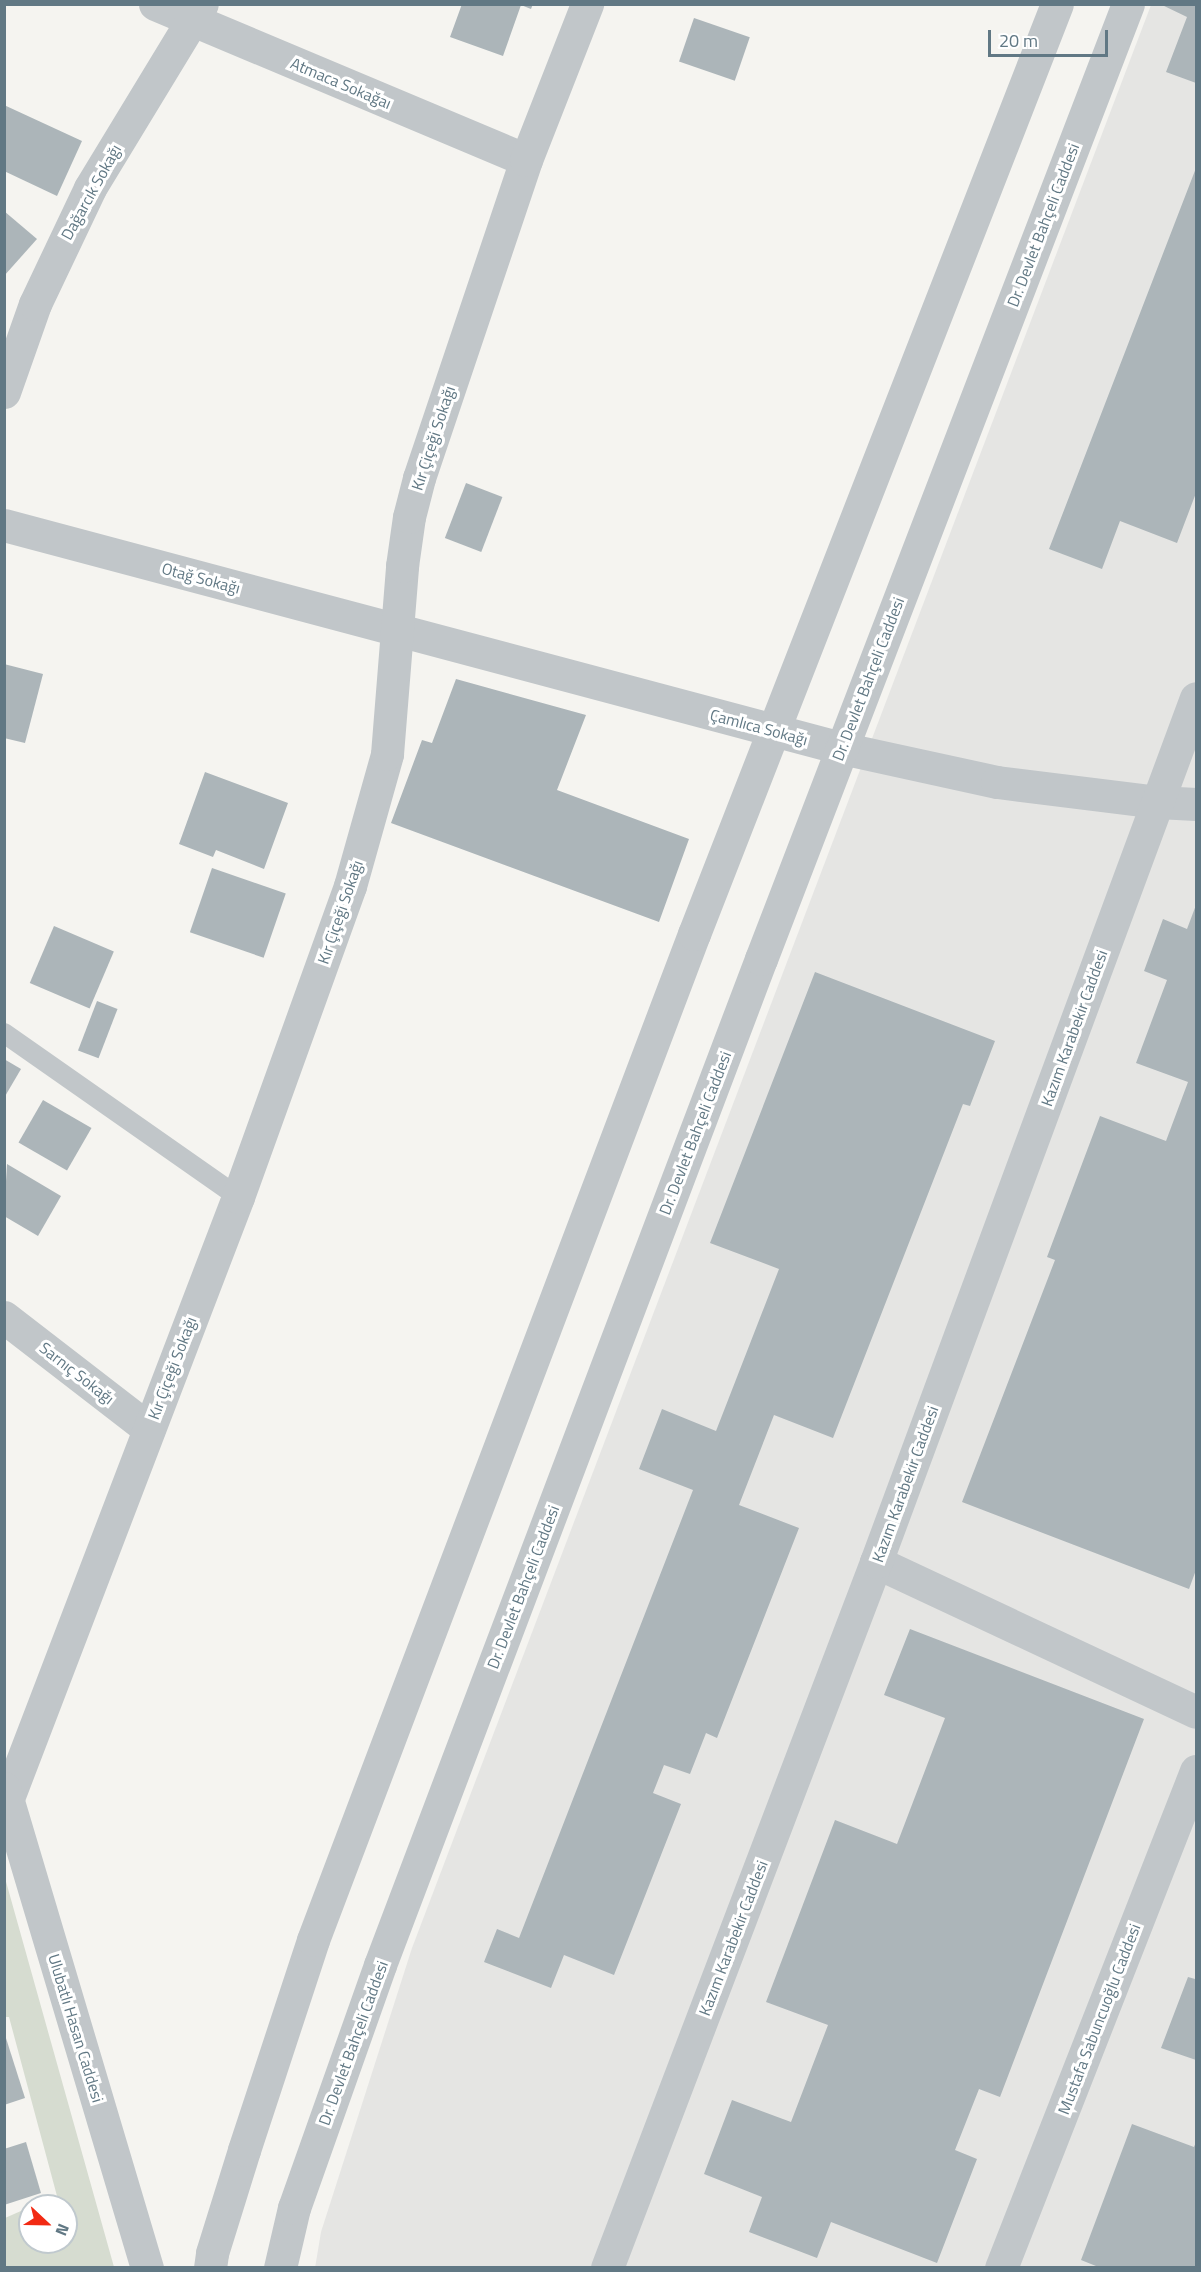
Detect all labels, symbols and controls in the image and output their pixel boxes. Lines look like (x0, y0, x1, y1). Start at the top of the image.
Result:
scale bar (991, 18, 1111, 56)
text: 20 m (999, 27, 1038, 54)
street label: Atmaca Sokağaı (288, 53, 394, 113)
street label: Dağarcık Sokağı (57, 141, 125, 243)
street label: Dr. Devlet Bahçeli Caddesi (1003, 141, 1083, 309)
street label: Kır Çiçeği Sokağı (407, 383, 459, 493)
street label: Otağ Sokağı (160, 558, 242, 598)
street label: Dr. Devlet Bahçeli Caddesi (828, 595, 908, 763)
street label: Çamlıca Sokağı (708, 705, 810, 749)
street label: Kır Çiçeği Sokağı (313, 858, 367, 966)
street label: Kazım Karabekir Caddesi (1037, 947, 1111, 1109)
street label: Dr. Devlet Bahçeli Caddesi (655, 1049, 735, 1217)
street label: Kır Çiçeği Sokağı (144, 1314, 200, 1422)
street label: Sarnıç Sokağı (36, 1338, 118, 1408)
street label: Kazım Karabekir Caddesi (868, 1403, 942, 1565)
street label: Dr. Devlet Bahçeli Caddesi (483, 1503, 563, 1671)
street label: Kazım Karabekir Caddesi (694, 1858, 772, 2018)
street label: Mustafa Sabuncuoğlu Caddesi (1054, 1921, 1144, 2117)
street label: Ulubatlı Hasan Caddesi (44, 1951, 108, 2105)
street label: Dr. Devlet Bahçeli Caddesi (314, 1958, 392, 2128)
north arrow (18, 2194, 78, 2254)
text: N (50, 2220, 76, 2240)

